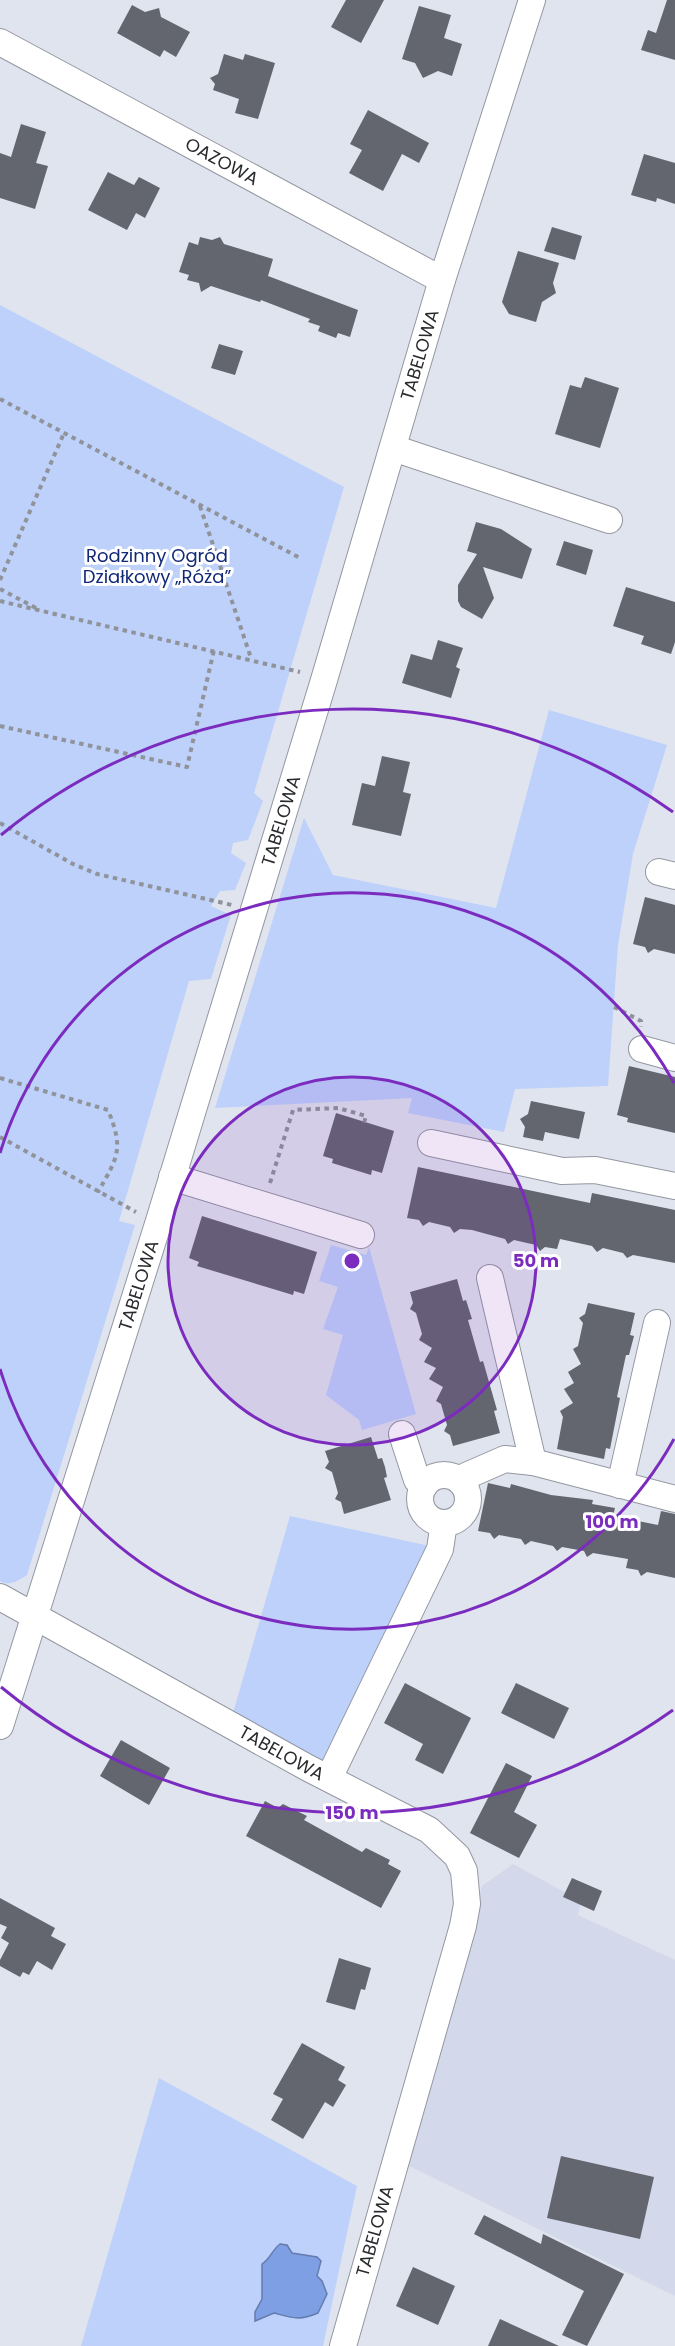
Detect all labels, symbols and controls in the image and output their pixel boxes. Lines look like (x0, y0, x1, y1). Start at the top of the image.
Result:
street label: OAZOWA (181, 131, 263, 191)
street label: TABELOWA (394, 306, 445, 403)
park label: Rodzinny Ogród Działkowy „Róża” (83, 543, 231, 589)
street label: TABELOWA (255, 772, 306, 869)
street label: TABELOWA (112, 1237, 164, 1334)
text: 50 m (513, 1248, 559, 1273)
centre of rings (342, 1251, 362, 1271)
text: 100 m (585, 1509, 639, 1534)
street label: TABELOWA (235, 1719, 329, 1786)
text: 150 m (325, 1800, 379, 1825)
street label: TABELOWA (350, 2182, 399, 2279)

